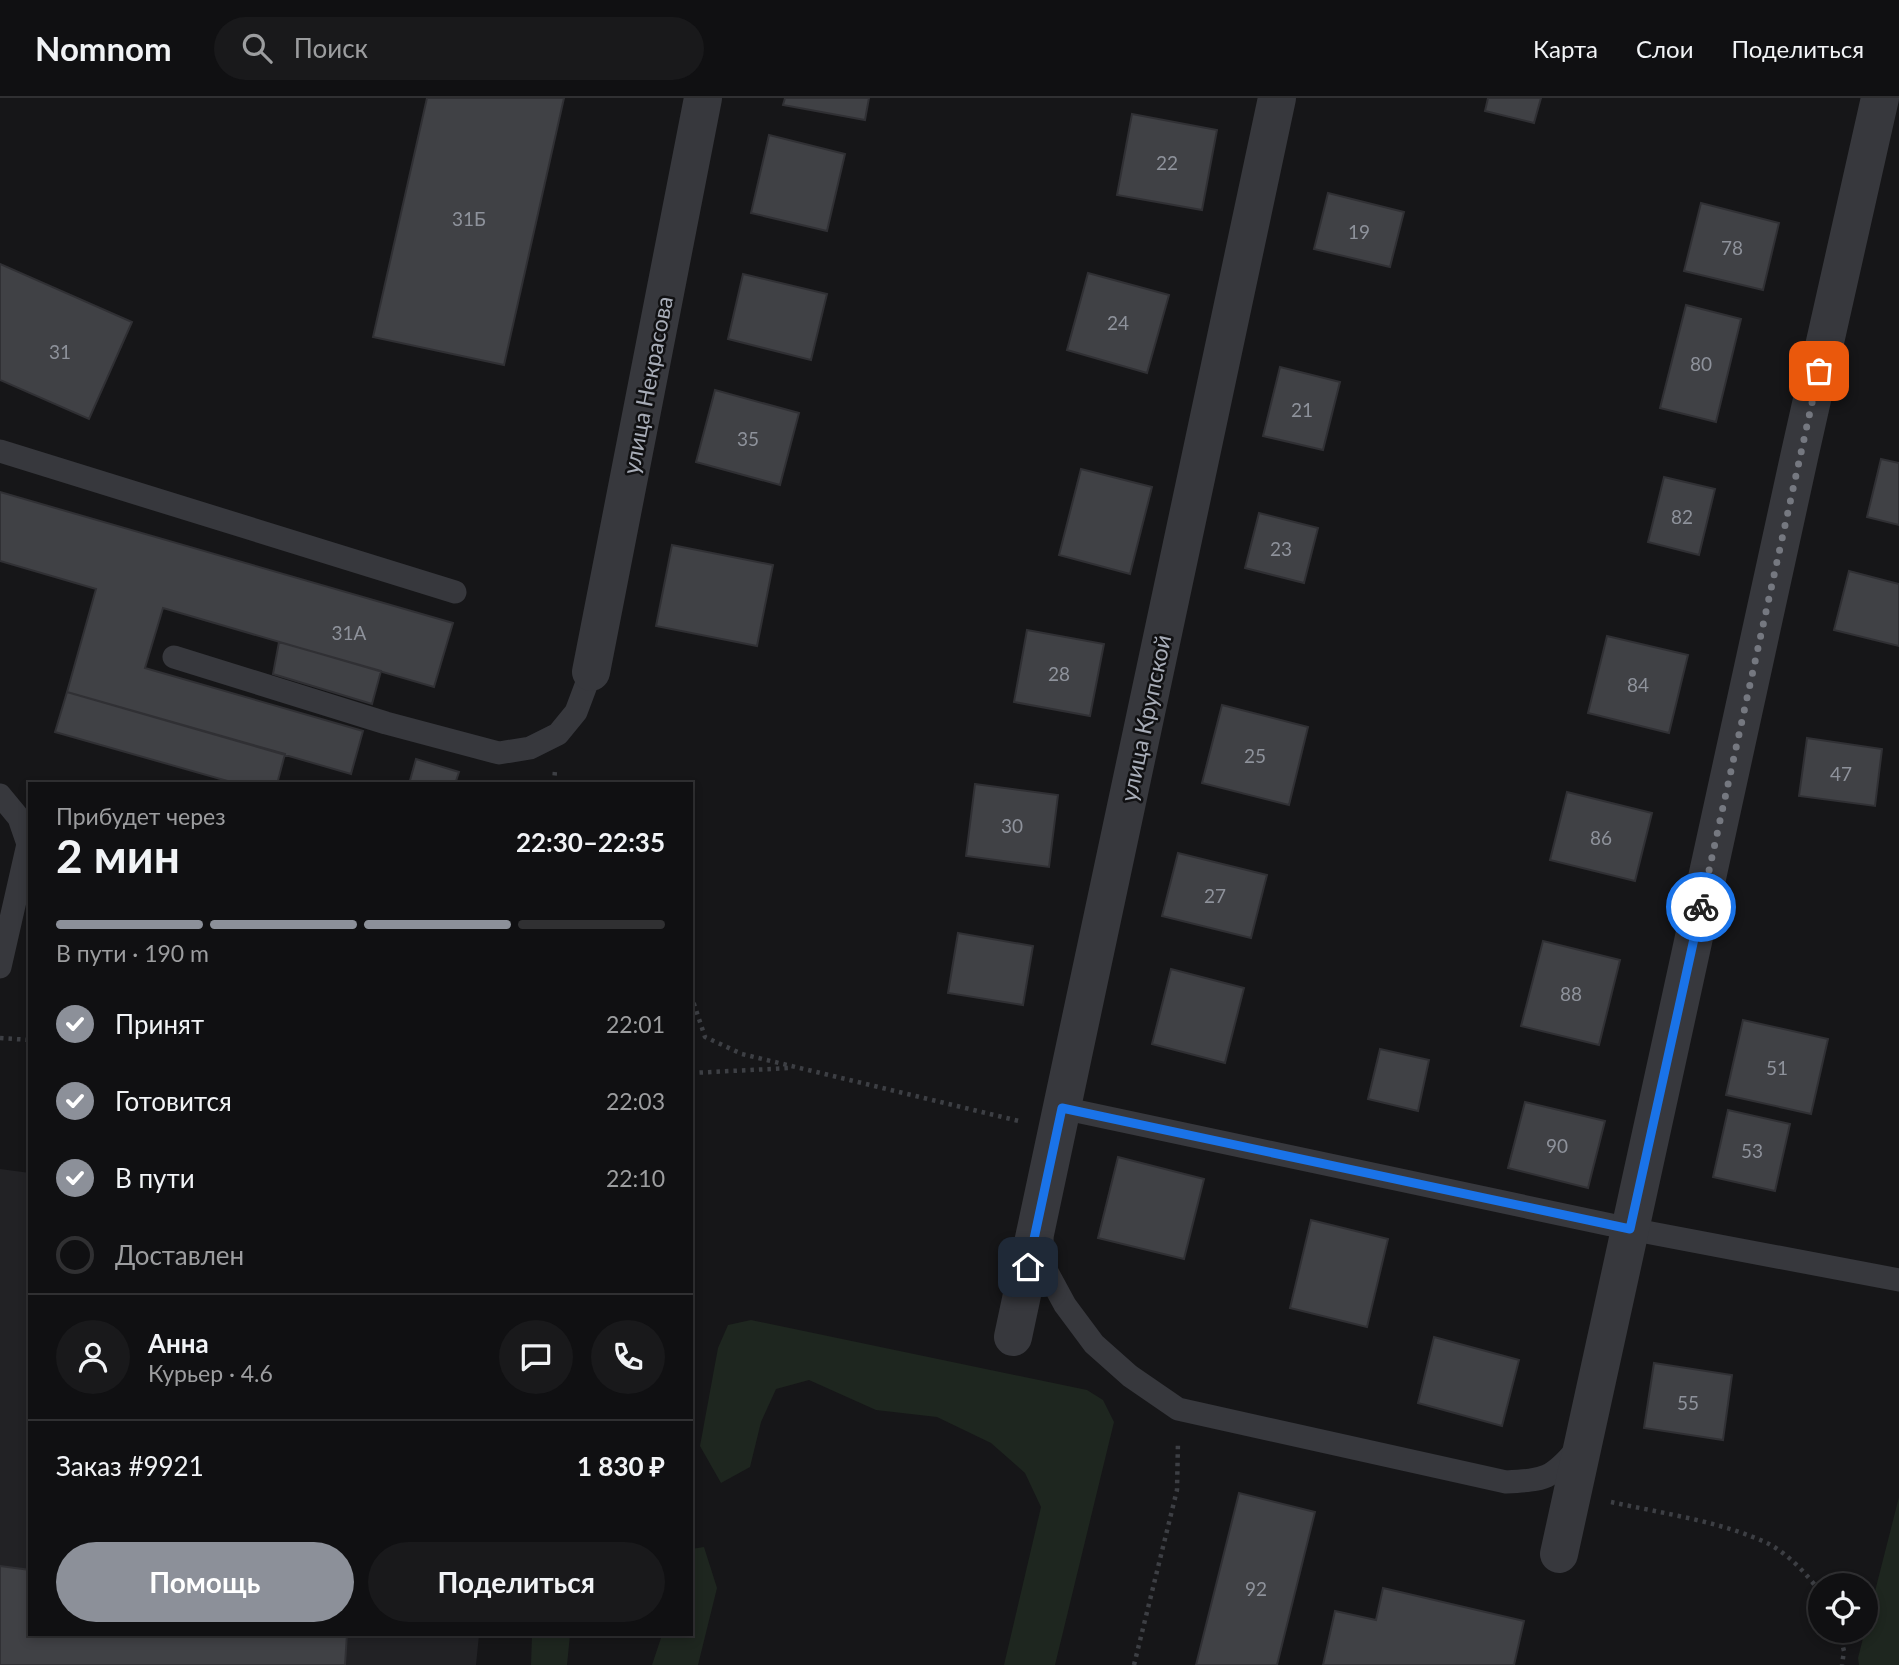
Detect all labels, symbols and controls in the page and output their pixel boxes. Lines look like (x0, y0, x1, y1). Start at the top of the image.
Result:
search box (214, 17, 704, 80)
text: Nomnom (35, 28, 172, 68)
icon: search (238, 29, 276, 67)
text: Поиск (294, 32, 368, 64)
text: Карта (1533, 34, 1598, 63)
text: Слои (1636, 34, 1693, 63)
text: Поделиться (1731, 34, 1864, 63)
house number: 22 (1156, 151, 1178, 174)
house number: 31Б (452, 207, 486, 230)
house number: 19 (1348, 220, 1370, 243)
house number: 78 (1721, 236, 1743, 259)
street label: улица Некрасова (616, 294, 678, 476)
house number: 24 (1107, 311, 1129, 334)
house number: 31 (49, 340, 71, 363)
pin (1789, 341, 1849, 401)
house number: 80 (1690, 352, 1712, 375)
icon: bag (1800, 352, 1838, 390)
house number: 21 (1291, 398, 1313, 421)
house number: 35 (737, 427, 759, 450)
house number: 82 (1671, 505, 1693, 528)
house number: 23 (1270, 537, 1292, 560)
house number: 31А (332, 621, 367, 644)
street label: улица Крупской (1114, 632, 1176, 804)
house number: 28 (1048, 662, 1070, 685)
house number: 84 (1627, 673, 1649, 696)
house number: 25 (1244, 744, 1266, 767)
house number: 47 (1830, 762, 1852, 785)
text: Прибудет через (56, 802, 226, 830)
house number: 30 (1001, 814, 1023, 837)
text: 22:30–22:35 (516, 826, 665, 858)
house number: 86 (1590, 826, 1612, 849)
text: 2 мин (56, 828, 180, 883)
courier (1666, 872, 1736, 942)
house number: 27 (1204, 884, 1226, 907)
icon: bike (1682, 888, 1720, 926)
text: В пути · 190 m (56, 939, 209, 967)
house number: 88 (1560, 982, 1582, 1005)
icon: check (56, 1005, 94, 1043)
text: Принят (115, 1008, 204, 1040)
text: 22:01 (606, 1010, 665, 1038)
house number: 51 (1766, 1056, 1788, 1079)
icon: check (56, 1082, 94, 1120)
text: Готовится (115, 1085, 232, 1117)
text: 22:03 (606, 1087, 665, 1115)
house number: 90 (1546, 1134, 1568, 1157)
house number: 53 (1741, 1139, 1763, 1162)
icon: check (56, 1159, 94, 1197)
text: В пути (115, 1162, 195, 1194)
text: 22:10 (606, 1164, 665, 1192)
pin (998, 1237, 1058, 1297)
text: Доставлен (115, 1239, 244, 1271)
icon: home (1009, 1248, 1047, 1286)
button: person (56, 1320, 130, 1394)
button: chat (499, 1320, 573, 1394)
button: phone (591, 1320, 665, 1394)
text: Анна (148, 1327, 209, 1359)
text: Курьер · 4.6 (148, 1359, 273, 1387)
house number: 55 (1677, 1391, 1699, 1414)
text: Заказ #9921 (56, 1450, 204, 1482)
text: 1 830 ₽ (577, 1450, 665, 1482)
button: Помощь (56, 1542, 354, 1622)
button: Поделиться (368, 1542, 665, 1622)
map controls (1808, 1573, 1878, 1643)
button: locate (1808, 1573, 1878, 1643)
house number: 92 (1245, 1577, 1267, 1600)

